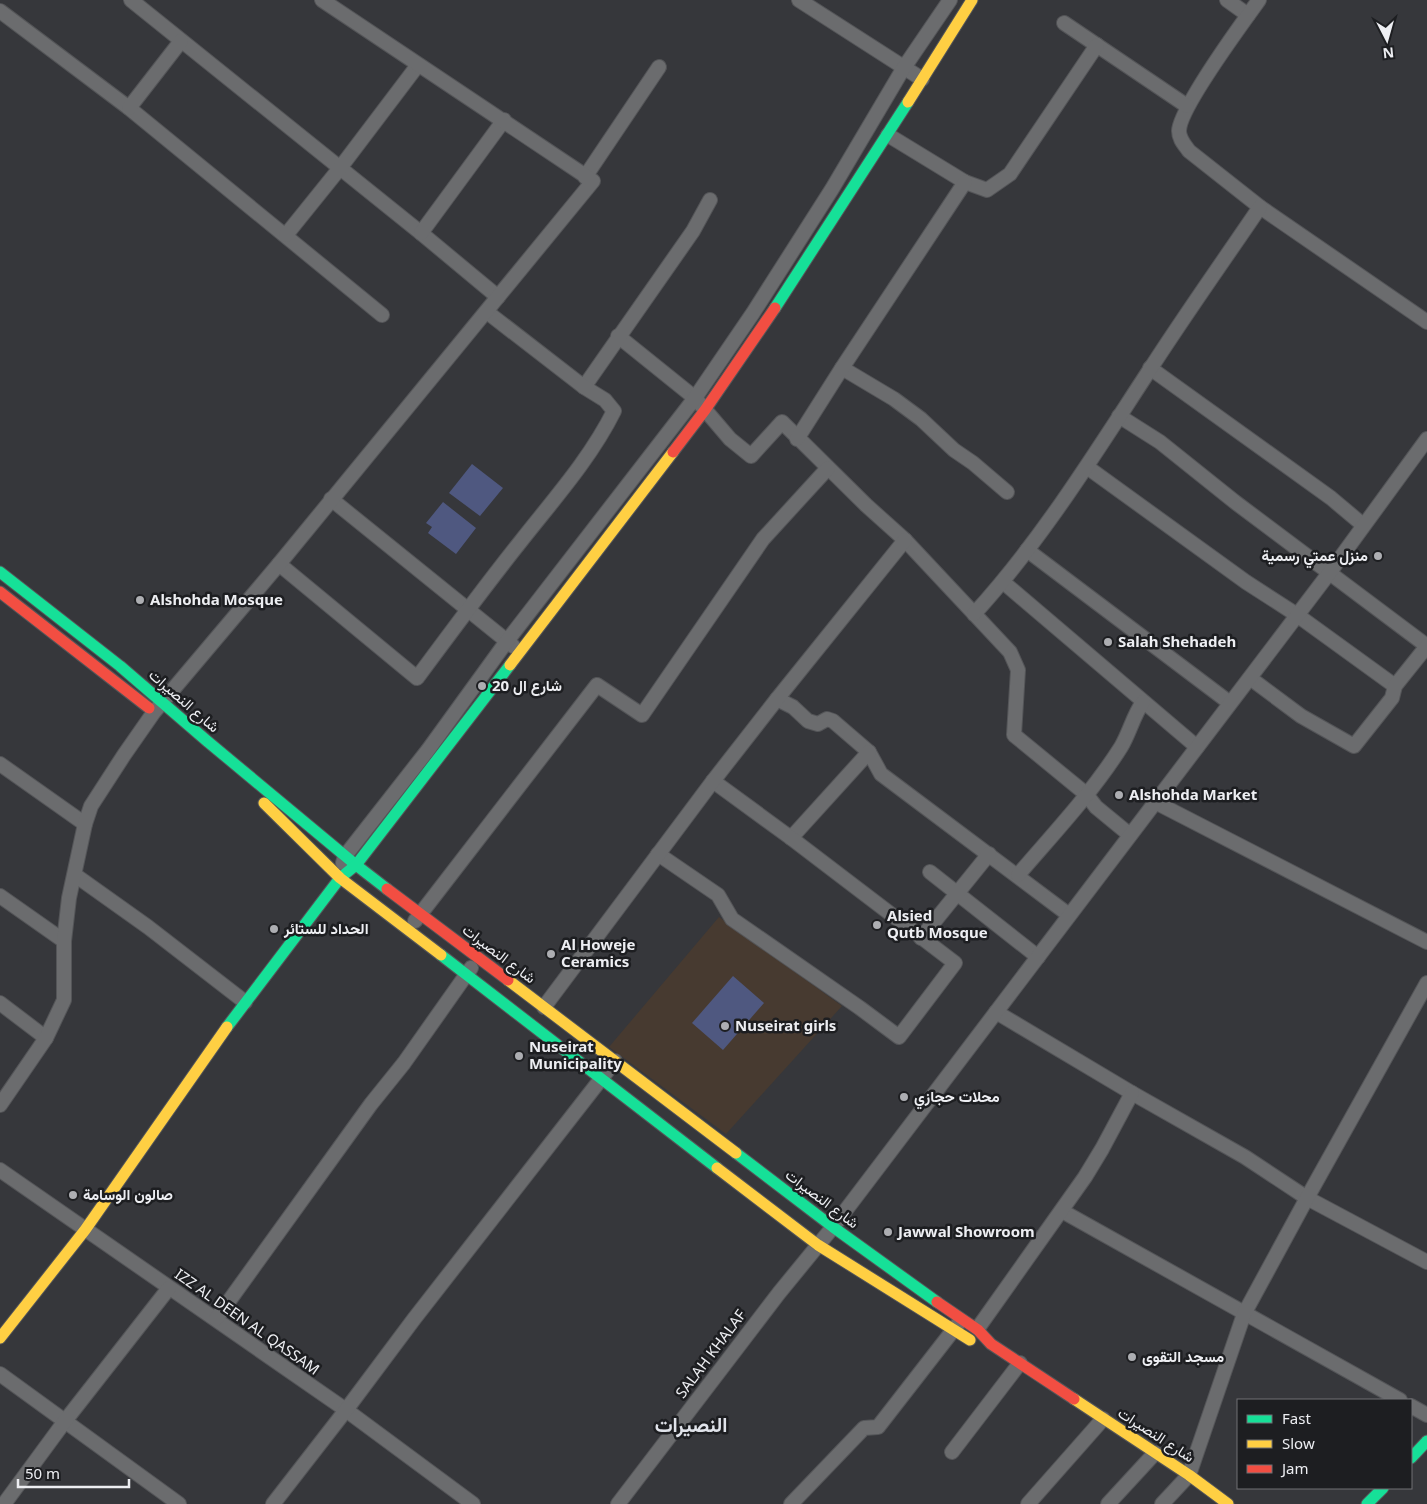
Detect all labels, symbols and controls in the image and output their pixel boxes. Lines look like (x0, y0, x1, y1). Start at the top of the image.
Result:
north arrow (1362, 15, 1412, 65)
text: N (1382, 43, 1395, 63)
place label: منزل عمتي رسمية (1261, 545, 1368, 569)
marker: منزل عمتي رسمية (1372, 550, 1384, 562)
place label: Alshohda Mosque (150, 589, 283, 609)
marker: Alshohda Mosque (134, 594, 146, 606)
place label: Salah Shehadeh (1118, 631, 1236, 651)
marker: Salah Shehadeh (1102, 636, 1114, 648)
street label: شارع النصيرات (144, 664, 224, 738)
place label: شارع ال 20 (492, 675, 562, 696)
marker: شارع ال 20 (476, 680, 488, 692)
place label: Alshohda Market (1129, 784, 1258, 804)
marker: Alshohda Market (1113, 789, 1125, 801)
place label: Alsied Qutb Mosque (887, 905, 988, 942)
place label: الحداد للستائر (283, 918, 369, 938)
street label: شارع النصيرات (458, 919, 541, 989)
marker: Alsied Qutb Mosque (871, 919, 883, 931)
marker: الحداد للستائر (268, 923, 280, 935)
place label: Al Howeje Ceramics (561, 934, 636, 971)
marker: Al Howeje Ceramics (545, 948, 557, 960)
place label: Nuseirat girls (735, 1015, 836, 1035)
marker: Nuseirat girls (719, 1020, 731, 1032)
place label: Nuseirat Municipality (529, 1036, 622, 1073)
marker: Nuseirat Municipality (513, 1050, 525, 1062)
place label: محلات حجازي (914, 1086, 1000, 1110)
marker: محلات حجازي (898, 1091, 910, 1103)
street label: شارع النصيرات (781, 1164, 864, 1234)
place label: صالون الوسامة (83, 1184, 173, 1204)
marker: صالون الوسامة (67, 1189, 79, 1201)
place label: Jawwal Showroom (896, 1221, 1035, 1241)
marker: Jawwal Showroom (882, 1226, 894, 1238)
street label: IZZ AL DEEN AL QASSAM (171, 1264, 324, 1379)
street label: SALAH KHALAF (670, 1305, 750, 1402)
place label: مسجد التقوى (1142, 1346, 1224, 1366)
marker: مسجد التقوى (1126, 1351, 1138, 1363)
legend (1237, 1399, 1412, 1489)
street label: شارع النصيرات (1113, 1402, 1199, 1468)
text: Fast (1282, 1408, 1311, 1428)
district label: النصيرات (655, 1411, 727, 1438)
text: Slow (1282, 1433, 1315, 1453)
scale bar (18, 1456, 129, 1488)
text: Jam (1280, 1458, 1309, 1478)
text: 50 m (25, 1463, 60, 1483)

